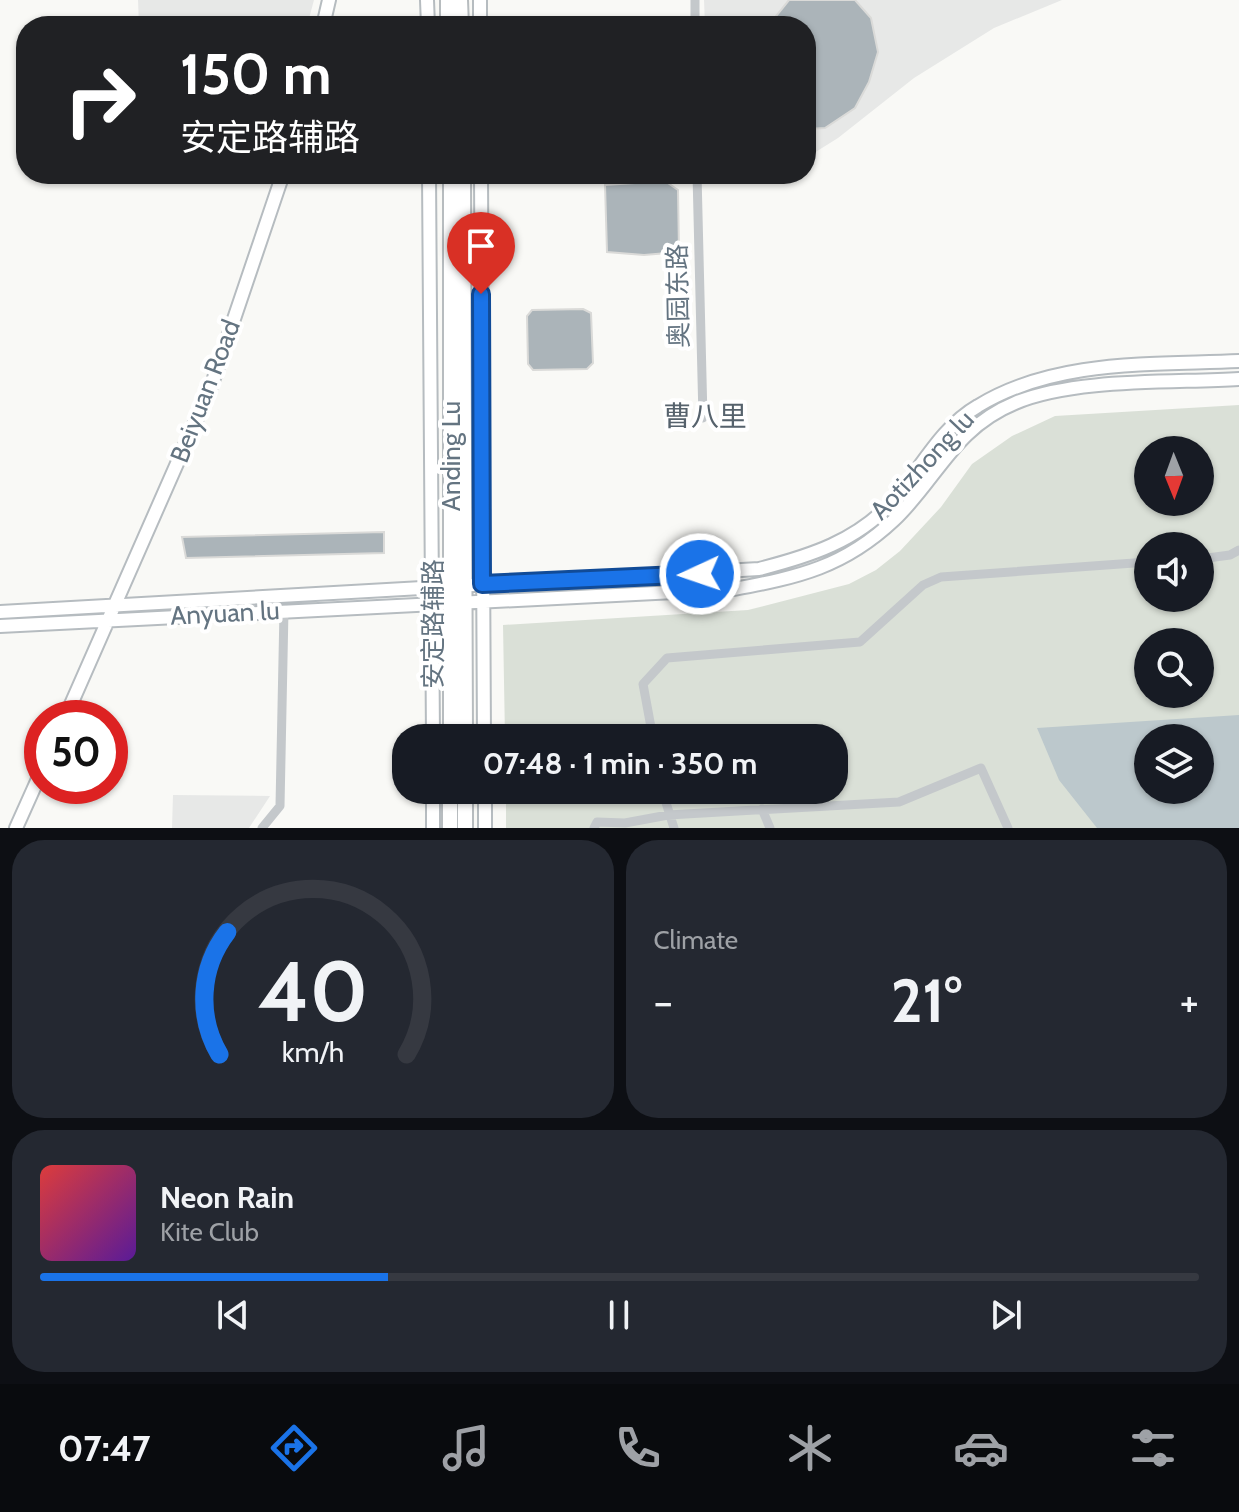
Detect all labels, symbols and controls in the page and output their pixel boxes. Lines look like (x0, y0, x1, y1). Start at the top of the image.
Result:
text: 150 m (180, 40, 332, 108)
icon: right (48, 48, 152, 152)
text: 安定路辅路 (180, 115, 360, 159)
pin (447, 212, 515, 294)
icon: arrive (459, 224, 503, 268)
street label: 奥园东路 (661, 244, 695, 348)
street label: Beiyuan Road (163, 315, 247, 467)
district label: 曹八里 (663, 399, 747, 433)
street label: Anding Lu (435, 401, 467, 511)
street label: Aotizhong lu (863, 404, 981, 526)
north arrow (1134, 436, 1214, 516)
map controls (1134, 436, 1214, 804)
position arrow (658, 532, 742, 616)
button: sound (1134, 532, 1214, 612)
street label: 安定路辅路 (417, 559, 449, 689)
street label: Anyuan lu (169, 594, 281, 632)
button: search (1134, 628, 1214, 708)
speed limit sign: 50 (24, 700, 128, 804)
button: layers (1134, 724, 1214, 804)
text: 07:48 · 1 min · 350 m (483, 745, 757, 782)
text: Climate (654, 924, 738, 956)
text: 40 (258, 941, 368, 1042)
text: 21° (891, 964, 962, 1037)
text: − (654, 975, 673, 1028)
text: + (1180, 975, 1199, 1028)
text: km/h (281, 1034, 344, 1069)
text: Neon Rain (160, 1179, 294, 1216)
text: Kite Club (160, 1216, 259, 1248)
icon: previous (211, 1293, 255, 1337)
icon: pause (597, 1293, 641, 1337)
icon: next (984, 1293, 1028, 1337)
icon: directions (266, 1420, 322, 1476)
icon: music (438, 1420, 494, 1476)
icon: phone (610, 1420, 666, 1476)
icon: climate (782, 1420, 838, 1476)
icon: car (953, 1420, 1009, 1476)
icon: filters (1125, 1420, 1181, 1476)
text: 07:47 (58, 1426, 150, 1470)

